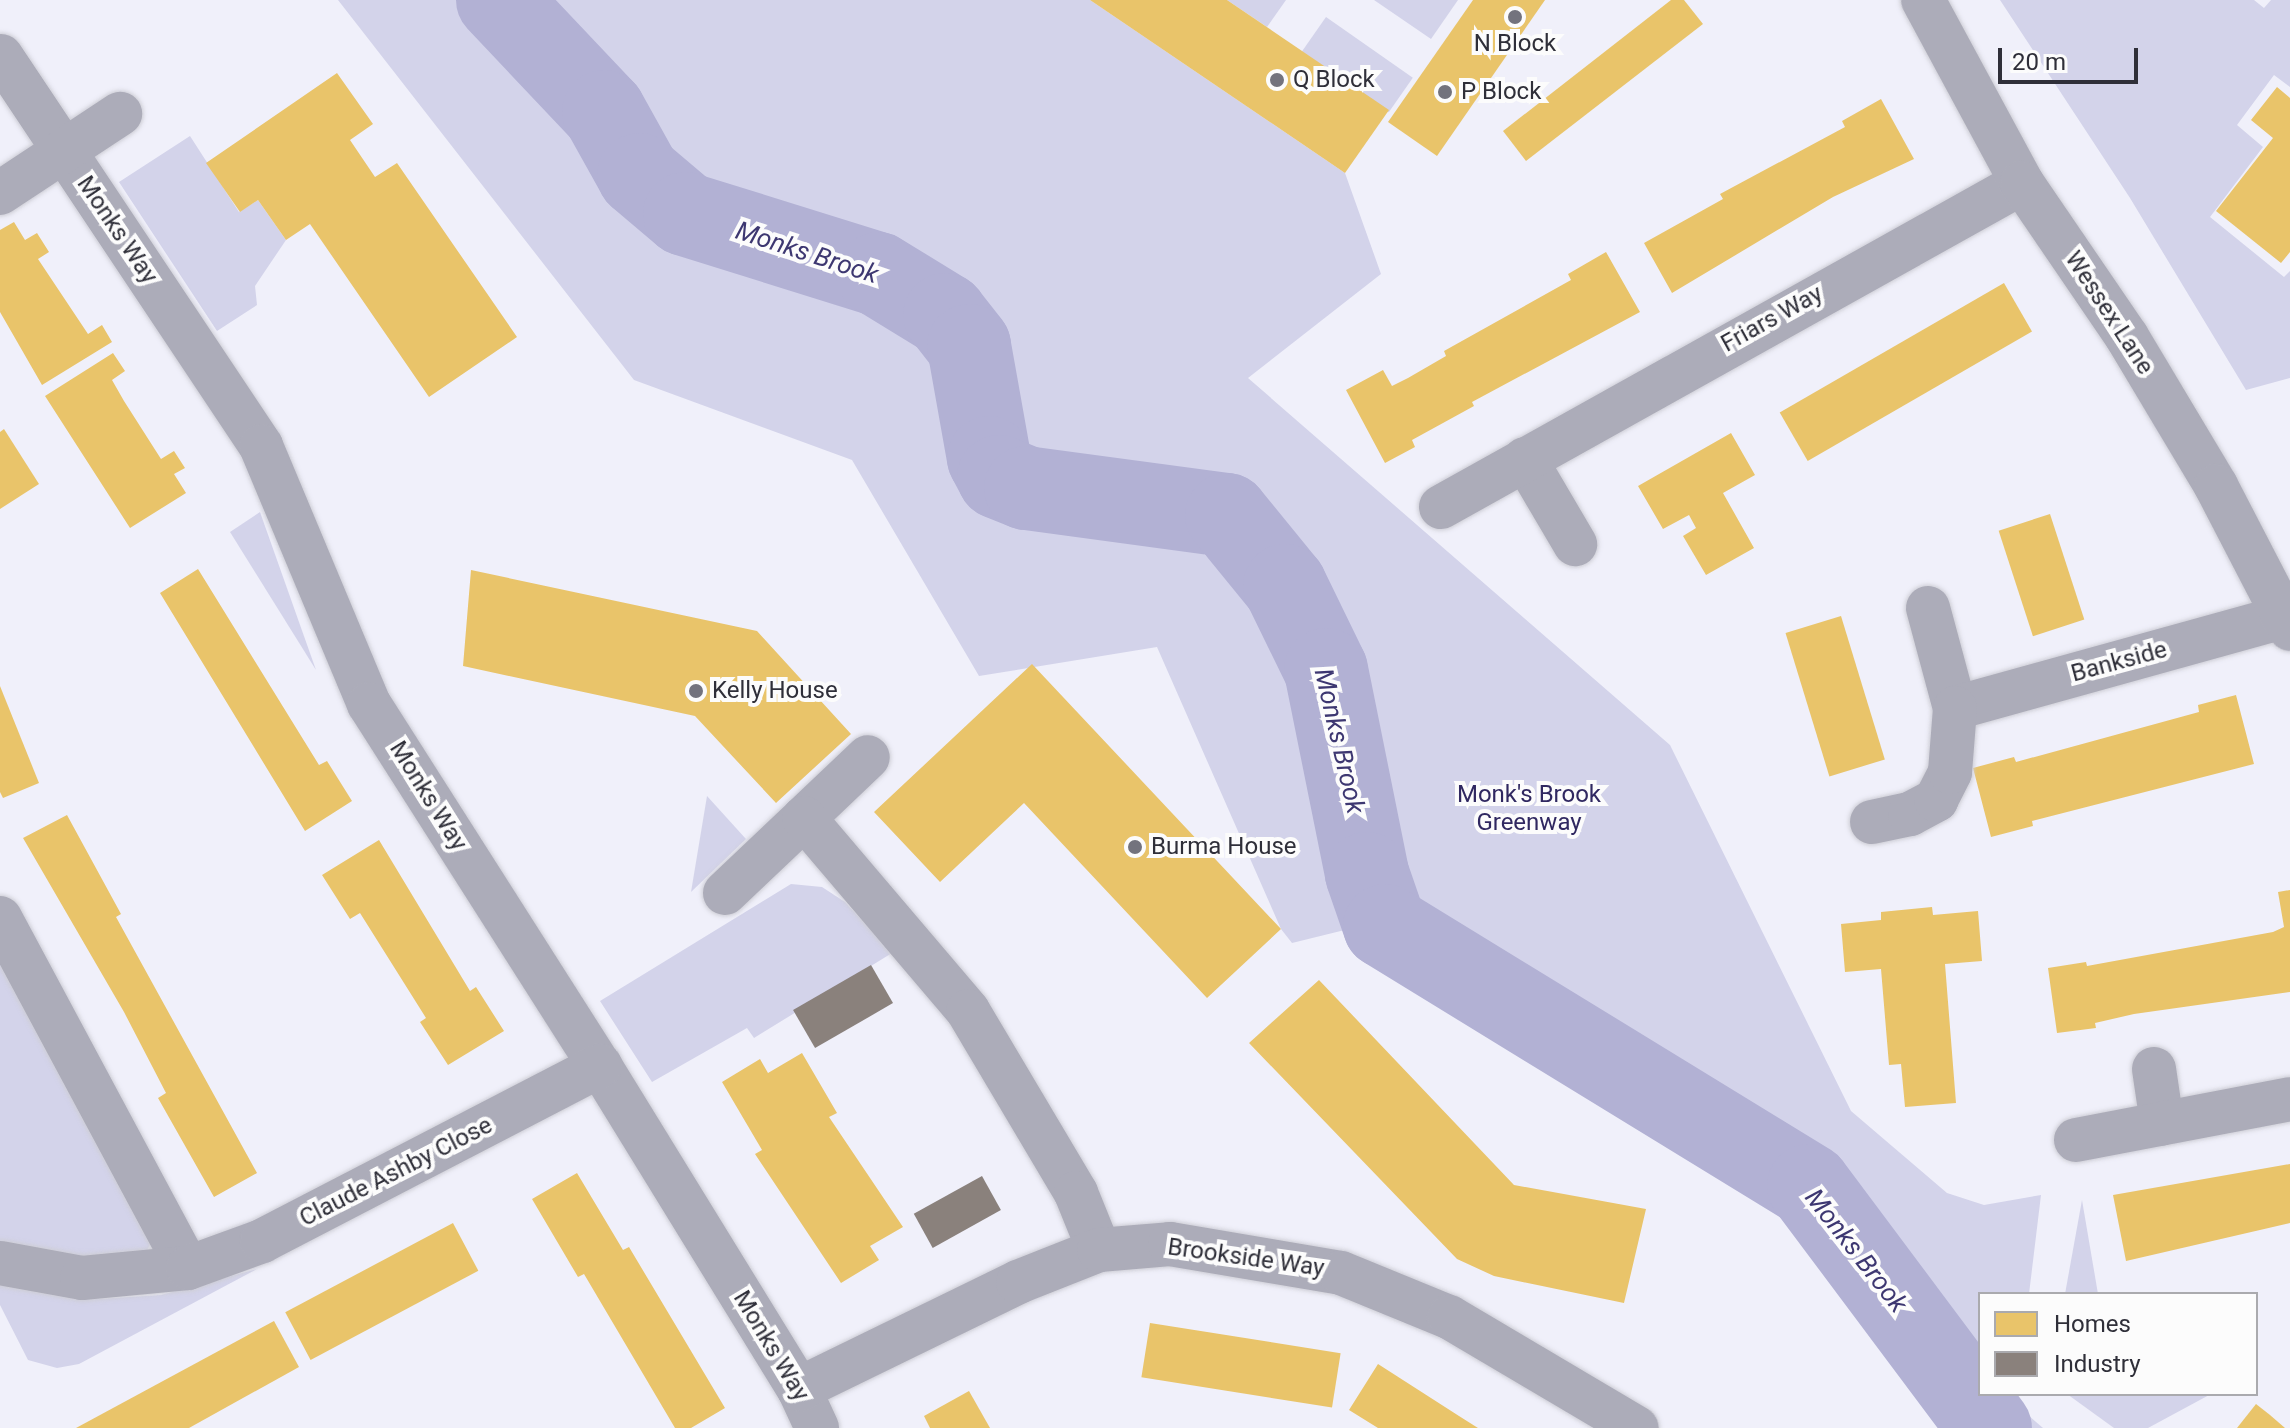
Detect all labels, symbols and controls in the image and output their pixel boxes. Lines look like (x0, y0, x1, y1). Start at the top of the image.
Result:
marker: N Block (1506, 8, 1524, 26)
place label: N Block (1474, 30, 1556, 58)
scale bar (2002, 32, 2142, 82)
text: 20 m (2012, 48, 2066, 76)
place label: Q Block (1293, 66, 1375, 94)
marker: Q Block (1268, 71, 1286, 89)
place label: P Block (1461, 78, 1541, 106)
marker: P Block (1436, 83, 1454, 101)
street label: Monks Way (71, 171, 163, 289)
water label: Monks Brook (732, 215, 882, 291)
street label: Wessex Lane (2059, 246, 2159, 380)
street label: Friars Way (1716, 279, 1828, 359)
street label: Bankside (2068, 635, 2170, 689)
water label: Monks Brook (1307, 665, 1371, 817)
place label: Kelly House (712, 677, 838, 705)
marker: Kelly House (687, 682, 705, 700)
street label: Monks Way (383, 736, 473, 856)
park label: Monk's Brook Greenway (1457, 781, 1601, 837)
place label: Burma House (1151, 833, 1297, 861)
marker: Burma House (1126, 838, 1144, 856)
street label: Claude Ashby Close (295, 1111, 497, 1233)
water label: Monks Brook (1798, 1183, 1914, 1319)
street label: Brookside Way (1166, 1233, 1326, 1283)
street label: Monks Way (727, 1286, 815, 1406)
legend (1978, 1292, 2258, 1396)
text: Homes (2054, 1310, 2131, 1338)
text: Industry (2054, 1350, 2140, 1378)

